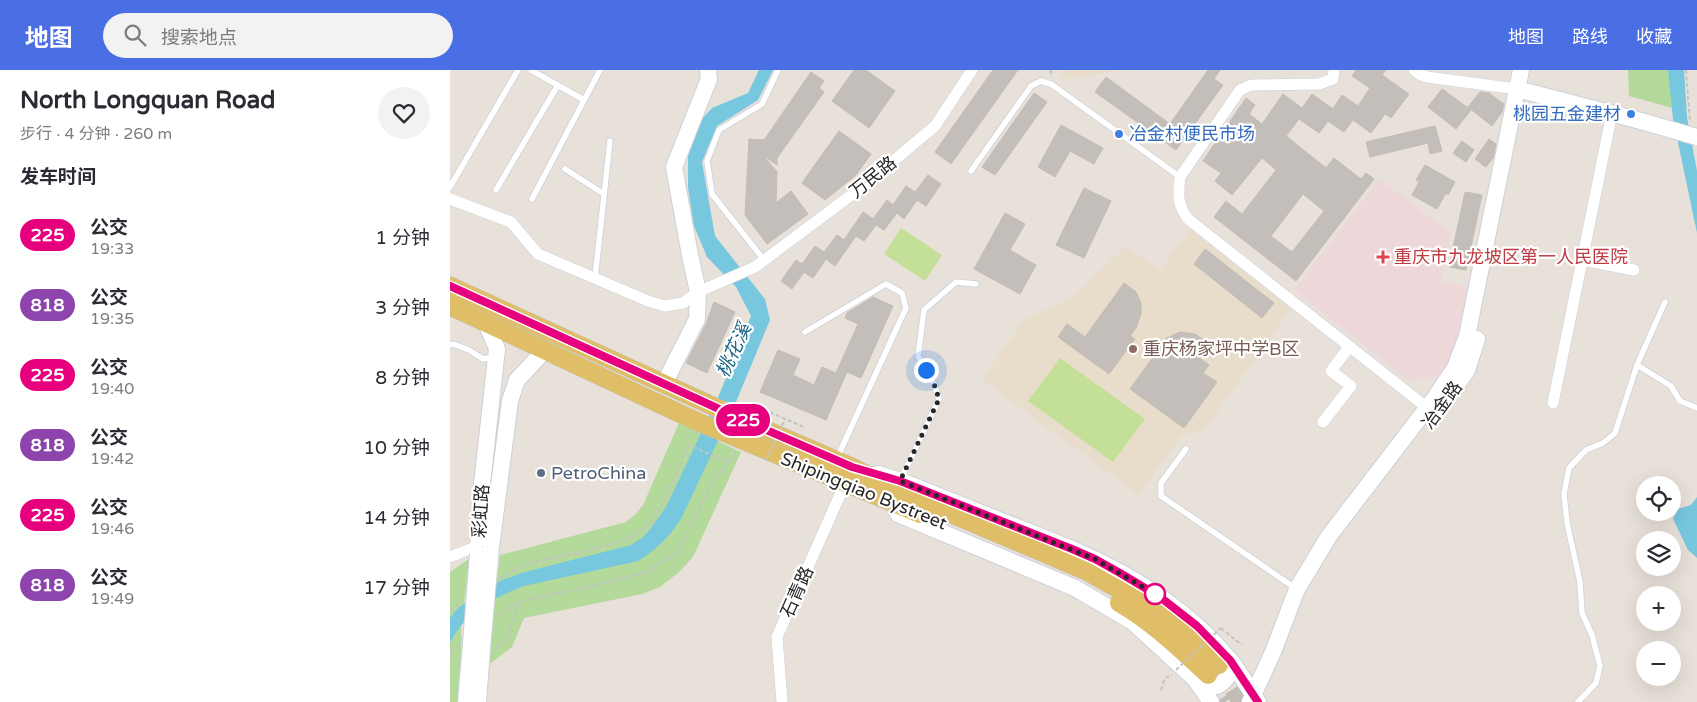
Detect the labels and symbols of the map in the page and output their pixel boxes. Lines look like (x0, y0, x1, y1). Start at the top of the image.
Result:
place label: 桃园五金建材 (1513, 103, 1621, 125)
marker: 桃园五金建材 (1625, 108, 1637, 120)
place label: 冶金村便民市场 (1129, 123, 1255, 145)
marker: 冶金村便民市场 (1113, 128, 1125, 140)
street label: 万民路 (845, 151, 901, 203)
place label: 重庆市九龙坡区第一人民医院 (1394, 246, 1628, 268)
marker: 重庆市九龙坡区第一人民医院 (1376, 250, 1390, 264)
water label: 桃花溪 (712, 318, 757, 381)
place label: 重庆杨家坪中学B区 (1143, 338, 1299, 360)
marker: 重庆杨家坪中学B区 (1127, 343, 1139, 355)
your location (914, 358, 939, 383)
street label: 冶金路 (1417, 377, 1467, 433)
line badge: 225 (714, 404, 772, 436)
street label: Shipingqiao Bystreet (778, 448, 950, 534)
place label: PetroChina (551, 462, 646, 484)
marker: PetroChina (535, 467, 547, 479)
street label: 彩虹路 (468, 483, 494, 539)
street label: 石青路 (776, 563, 818, 621)
unlabelled marker (1144, 583, 1166, 605)

